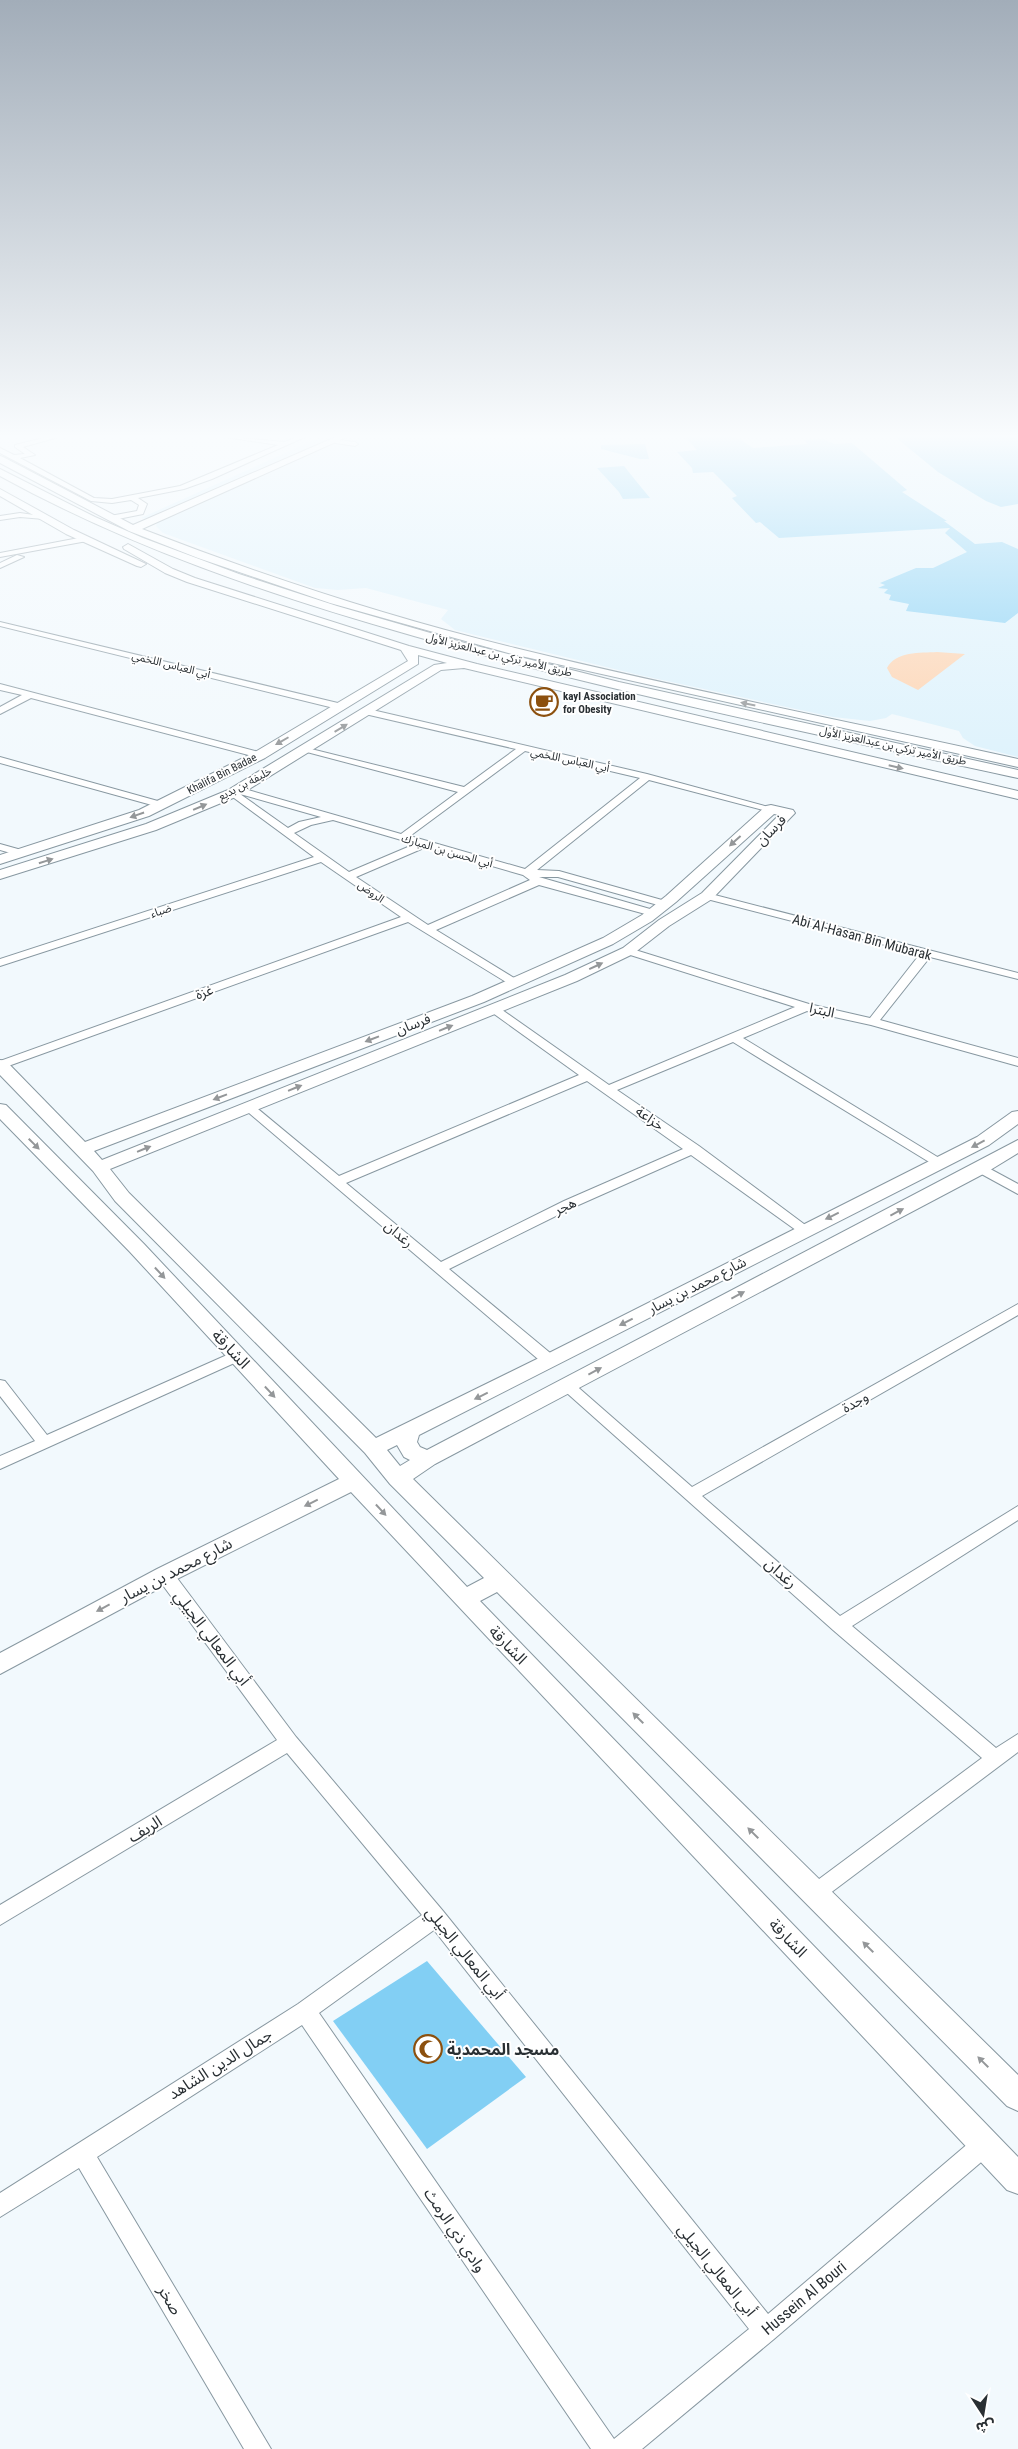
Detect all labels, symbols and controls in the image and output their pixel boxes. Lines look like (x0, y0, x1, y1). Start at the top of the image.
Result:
street label: طريق الأمير تركي بن عبدالعزيز الأول (424, 631, 573, 682)
street label: أبي العباس اللخمي (130, 649, 212, 684)
cafe icon: kayl Association for Obesity (529, 687, 559, 717)
place label: kayl Association for Obesity (563, 690, 636, 716)
one-way arrow (741, 700, 756, 708)
one-way arrow (335, 724, 348, 733)
street label: طريق الأمير تركي بن عبدالعزيز الأول (818, 724, 968, 770)
one-way arrow (276, 737, 289, 746)
street label: أبي العباس اللخمي (529, 745, 611, 777)
street label: Khalifa Bin Badae (185, 751, 259, 797)
one-way arrow (889, 763, 904, 771)
street label: خليفة بن بديع (216, 764, 275, 804)
one-way arrow (193, 802, 207, 810)
street label: فرسان (753, 811, 790, 849)
one-way arrow (130, 812, 145, 819)
street label: أبي الحسن بن المبارك (399, 831, 494, 873)
one-way arrow (728, 836, 741, 847)
one-way arrow (39, 856, 54, 864)
street label: الروض (355, 878, 387, 906)
street label: ضباء (149, 901, 173, 921)
street label: Abi Al-Hasan Bin Mubarak (791, 911, 934, 963)
one-way arrow (589, 962, 603, 970)
street label: غزة (193, 981, 215, 1003)
street label: البترا (808, 999, 836, 1022)
street label: فرسان (393, 1010, 433, 1039)
one-way arrow (439, 1024, 454, 1032)
one-way arrow (364, 1035, 379, 1043)
one-way arrow (288, 1084, 303, 1092)
one-way arrow (213, 1094, 228, 1101)
street label: خزاعة (632, 1103, 667, 1134)
one-way arrow (28, 1137, 40, 1149)
one-way arrow (971, 1139, 984, 1148)
one-way arrow (137, 1144, 151, 1152)
street label: هجر (551, 1194, 579, 1219)
one-way arrow (891, 1207, 904, 1216)
one-way arrow (825, 1212, 840, 1220)
street label: رغدان (381, 1217, 416, 1251)
street label: شارع محمد بن يسار (644, 1253, 750, 1320)
one-way arrow (154, 1266, 166, 1278)
one-way arrow (732, 1291, 745, 1300)
one-way arrow (618, 1318, 633, 1326)
street label: الشارقة (208, 1325, 254, 1373)
one-way arrow (587, 1367, 602, 1375)
one-way arrow (264, 1385, 276, 1397)
street label: وجدة (839, 1388, 871, 1417)
one-way arrow (473, 1391, 488, 1400)
one-way arrow (303, 1499, 318, 1507)
one-way arrow (375, 1504, 387, 1516)
street label: شارع محمد بن يسار (116, 1534, 237, 1610)
street label: رغدان (761, 1554, 801, 1592)
street label: أبي المعالي الجيلي (168, 1587, 254, 1691)
one-way arrow (96, 1604, 111, 1612)
street label: الشارقة (485, 1622, 531, 1668)
one-way arrow (632, 1712, 644, 1724)
street label: الريف (125, 1812, 165, 1846)
one-way arrow (747, 1827, 759, 1839)
street label: أبي المعالي الجيلي (420, 1903, 508, 2005)
street label: الشارقة (765, 1915, 811, 1961)
one-way arrow (862, 1942, 874, 1954)
street label: جمال الدين الشاهد (165, 2025, 276, 2104)
mosque icon: مسجد المحمدية (413, 2034, 443, 2064)
place label: مسجد المحمدية (447, 2040, 559, 2059)
one-way arrow (978, 2056, 990, 2068)
street label: وادي ذي الرمث (418, 2184, 490, 2277)
street label: أبي المعالي الجيلي (672, 2220, 760, 2322)
street label: Hussein Al Bouri (758, 2257, 850, 2339)
street label: صخر (153, 2281, 186, 2318)
north arrow (958, 2389, 1008, 2439)
text: ش (975, 2417, 997, 2437)

